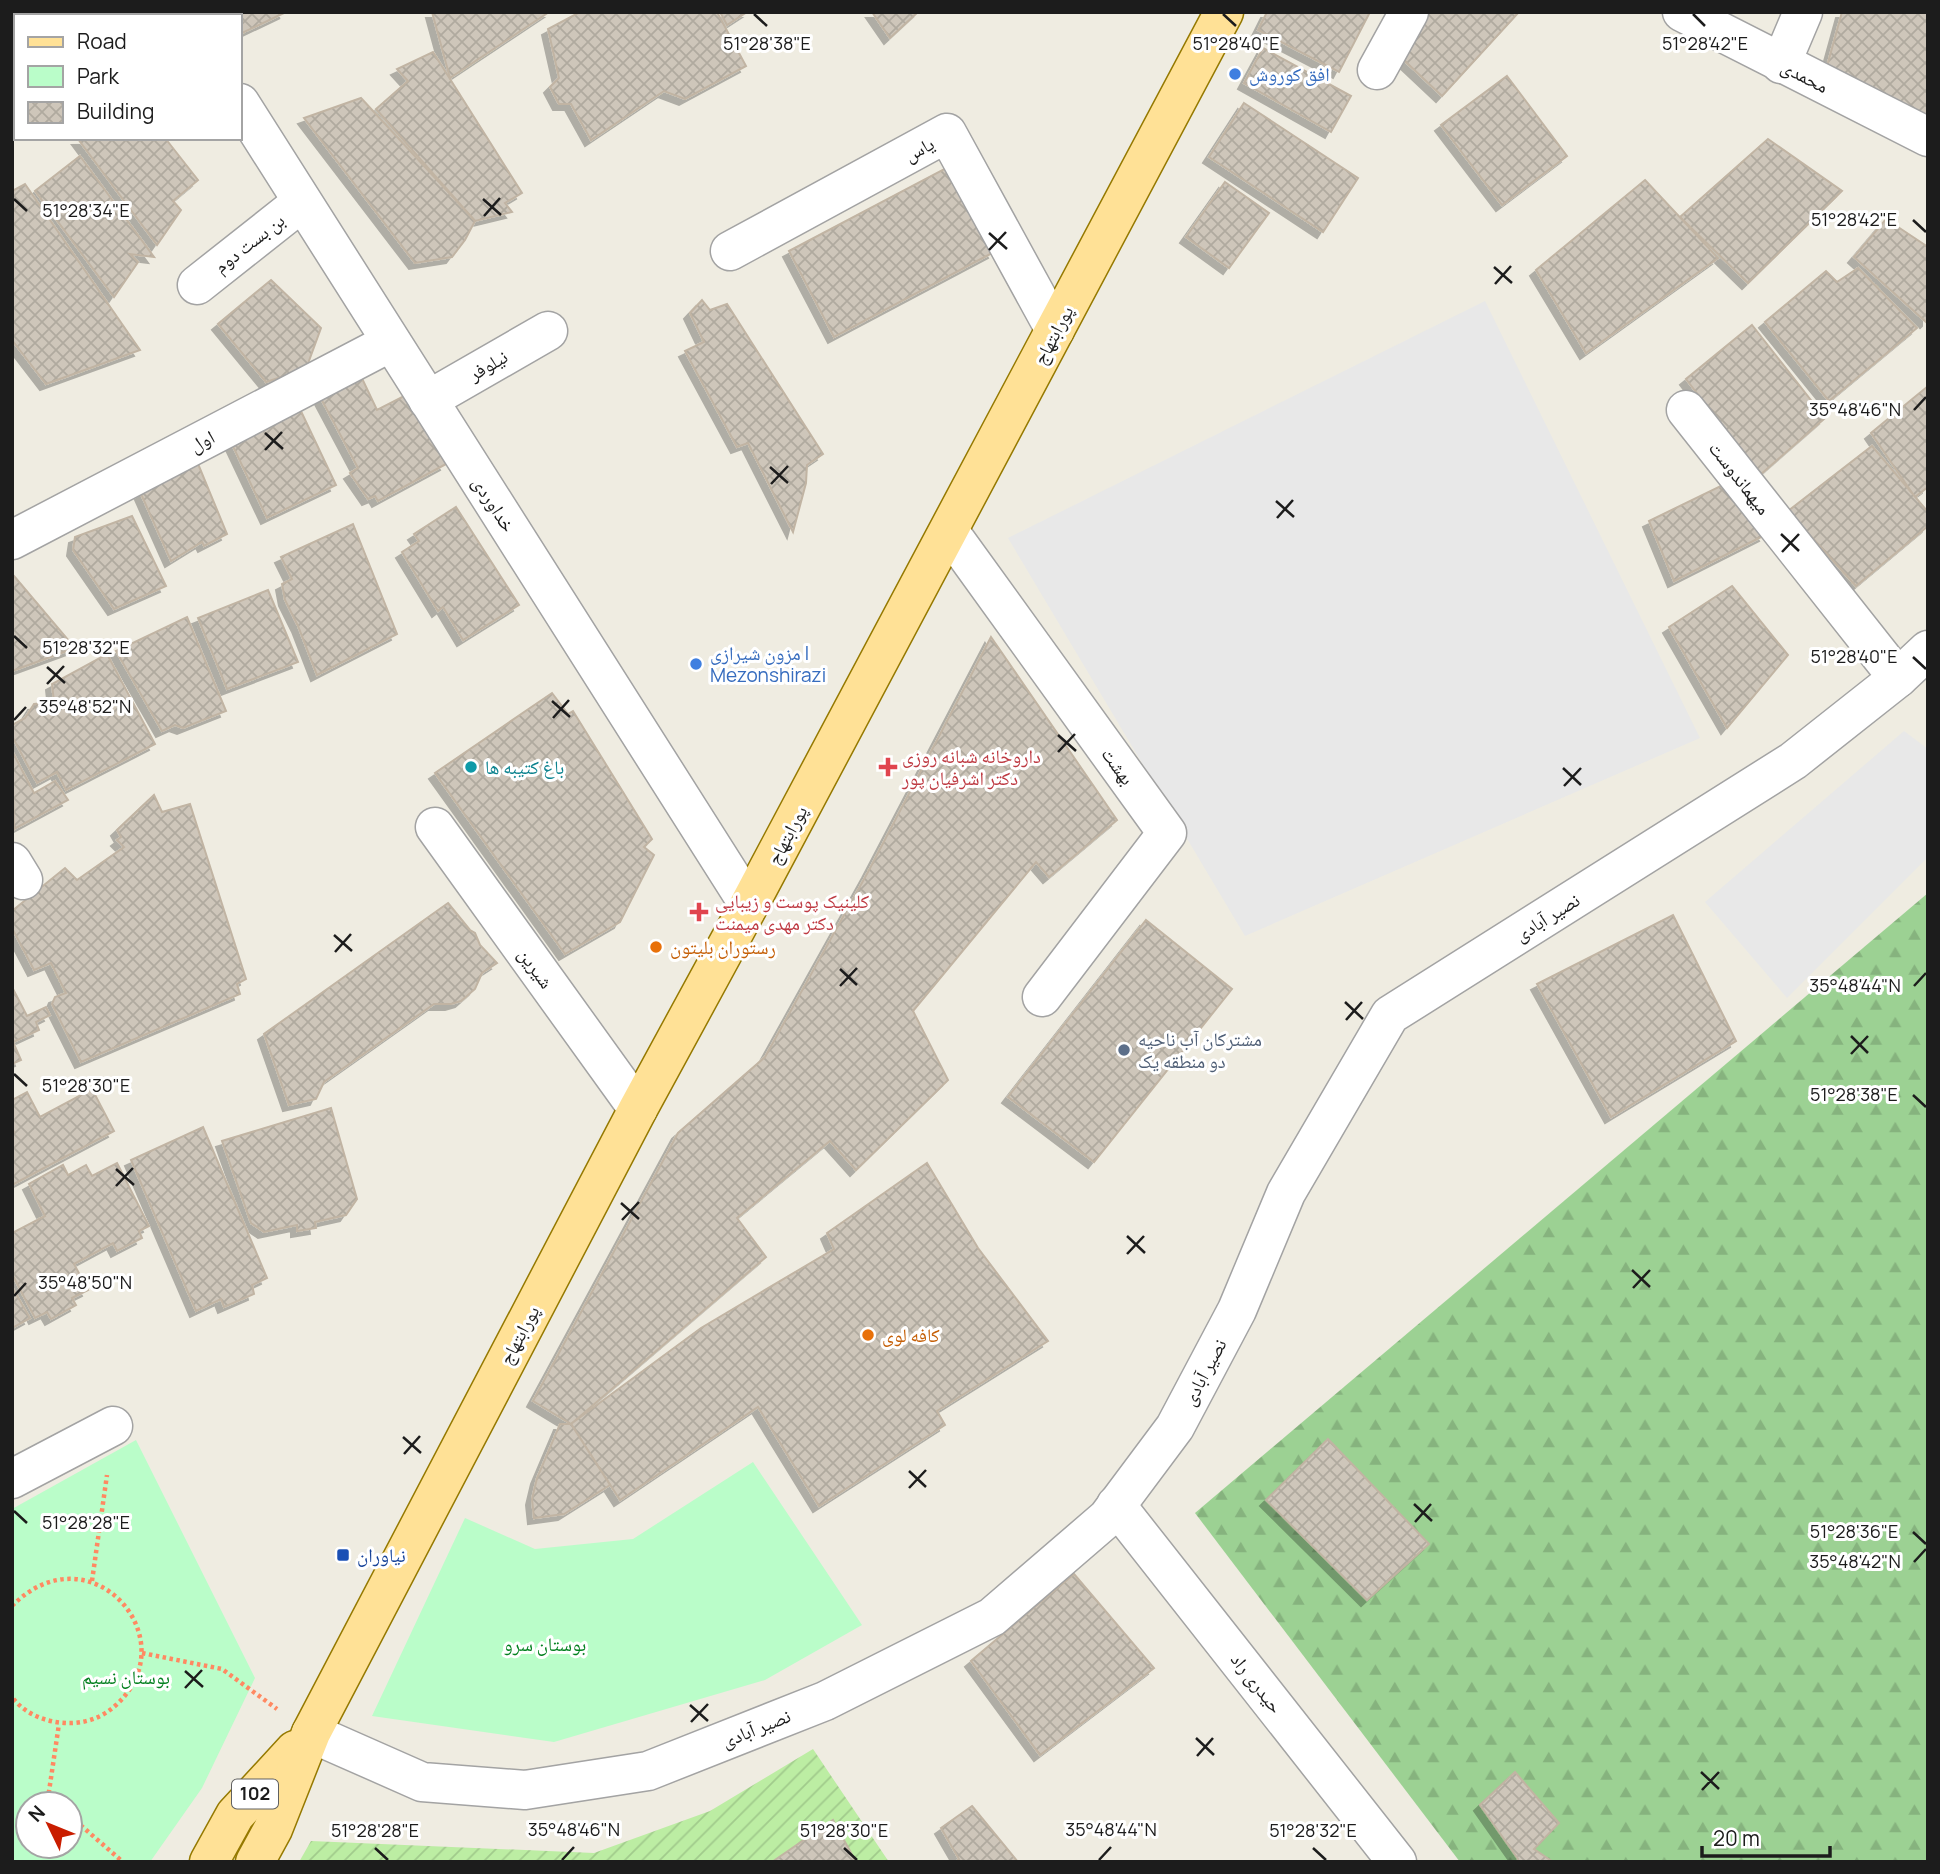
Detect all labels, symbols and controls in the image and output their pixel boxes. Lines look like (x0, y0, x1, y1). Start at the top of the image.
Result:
legend (14, 14, 242, 140)
text: Road (77, 27, 127, 55)
text: 51°28'38"E (723, 31, 811, 55)
text: 51°28'40"E (1193, 31, 1279, 55)
text: 51°28'42"E (1662, 31, 1748, 55)
street label: محمدی (1777, 53, 1833, 99)
place label: افق کوروش (1249, 61, 1330, 87)
text: Park (77, 62, 119, 90)
marker: افق کوروش (1227, 66, 1243, 82)
text: Building (77, 97, 154, 125)
street label: یاس (899, 130, 939, 168)
text: 51°28'34"E (42, 198, 130, 222)
street label: بن بست دوم (208, 207, 290, 280)
text: 51°28'42"E (1811, 207, 1897, 231)
street label: پورابتهاج (1027, 301, 1079, 369)
street label: نیلوفر (463, 343, 512, 387)
text: 35°48'46"N (1809, 397, 1901, 421)
street label: اول (185, 424, 219, 458)
street label: میهماندوست (1703, 436, 1777, 520)
street label: خداوردی (466, 471, 522, 537)
text: 51°28'32"E (42, 635, 130, 659)
place label: مزون شيرازی | Mezonshirazi (710, 640, 826, 688)
text: 51°28'40"E (1811, 644, 1897, 668)
marker: مزون شيرازی | Mezonshirazi (688, 656, 704, 672)
text: 35°48'52"N (39, 694, 131, 718)
street label: بهشت (1096, 742, 1140, 790)
place label: داروخانه شبانه روزی دکتر اشرفیان پور (901, 743, 1041, 791)
place label: باغ کتیبه ها (485, 754, 564, 780)
marker: باغ کتیبه ها (463, 759, 479, 775)
marker: داروخانه شبانه روزی دکتر اشرفیان پور (880, 759, 896, 775)
street label: پورابتهاج (761, 801, 813, 869)
street label: نصیر آبادی (1509, 887, 1585, 947)
place label: کلینیک پوست و زیبایی دکتر مهدی میمنت (715, 888, 869, 936)
marker: کلینیک پوست و زیبایی دکتر مهدی میمنت (689, 902, 709, 922)
place label: رستوران بلیتون (670, 934, 776, 960)
marker: رستوران بلیتون (648, 939, 664, 955)
street label: شیرین (512, 942, 560, 994)
text: 35°48'44"N (1809, 973, 1901, 997)
place label: مشترکان آب ناحیه دو منطقه یک (1138, 1026, 1262, 1074)
marker: مشترکان آب ناحیه دو منطقه یک (1116, 1042, 1132, 1058)
text: 51°28'30"E (42, 1073, 130, 1097)
text: 51°28'38"E (1810, 1082, 1898, 1106)
text: 35°48'50"N (38, 1270, 132, 1294)
street label: پورابتهاج (493, 1301, 545, 1369)
place label: کافه لوی (882, 1322, 940, 1348)
marker: کافه لوی (860, 1327, 876, 1343)
street label: نصیر آبادی (1176, 1334, 1232, 1410)
text: 51°28'28"E (42, 1510, 130, 1534)
text: 51°28'36"E (1810, 1519, 1898, 1543)
place label: نیاوران (357, 1542, 406, 1568)
marker: نیاوران (335, 1547, 351, 1563)
text: 35°48'42"N (1809, 1549, 1901, 1573)
park label: بوستان سرو (504, 1631, 586, 1657)
street label: حیدری راد (1225, 1647, 1289, 1719)
park label: بوستان نسیم (82, 1664, 170, 1690)
street label: نصیر آبادی (718, 1702, 794, 1754)
road number: 102 (232, 1779, 278, 1808)
north arrow (14, 1790, 84, 1860)
text: N (22, 1800, 51, 1827)
scale bar (1702, 1814, 1830, 1858)
text: 35°48'46"N (528, 1817, 620, 1841)
text: 35°48'44"N (1065, 1817, 1157, 1841)
text: 51°28'28"E (331, 1818, 419, 1842)
text: 51°28'30"E (800, 1818, 888, 1842)
text: 51°28'32"E (1269, 1818, 1357, 1842)
text: 20 m (1713, 1824, 1760, 1852)

